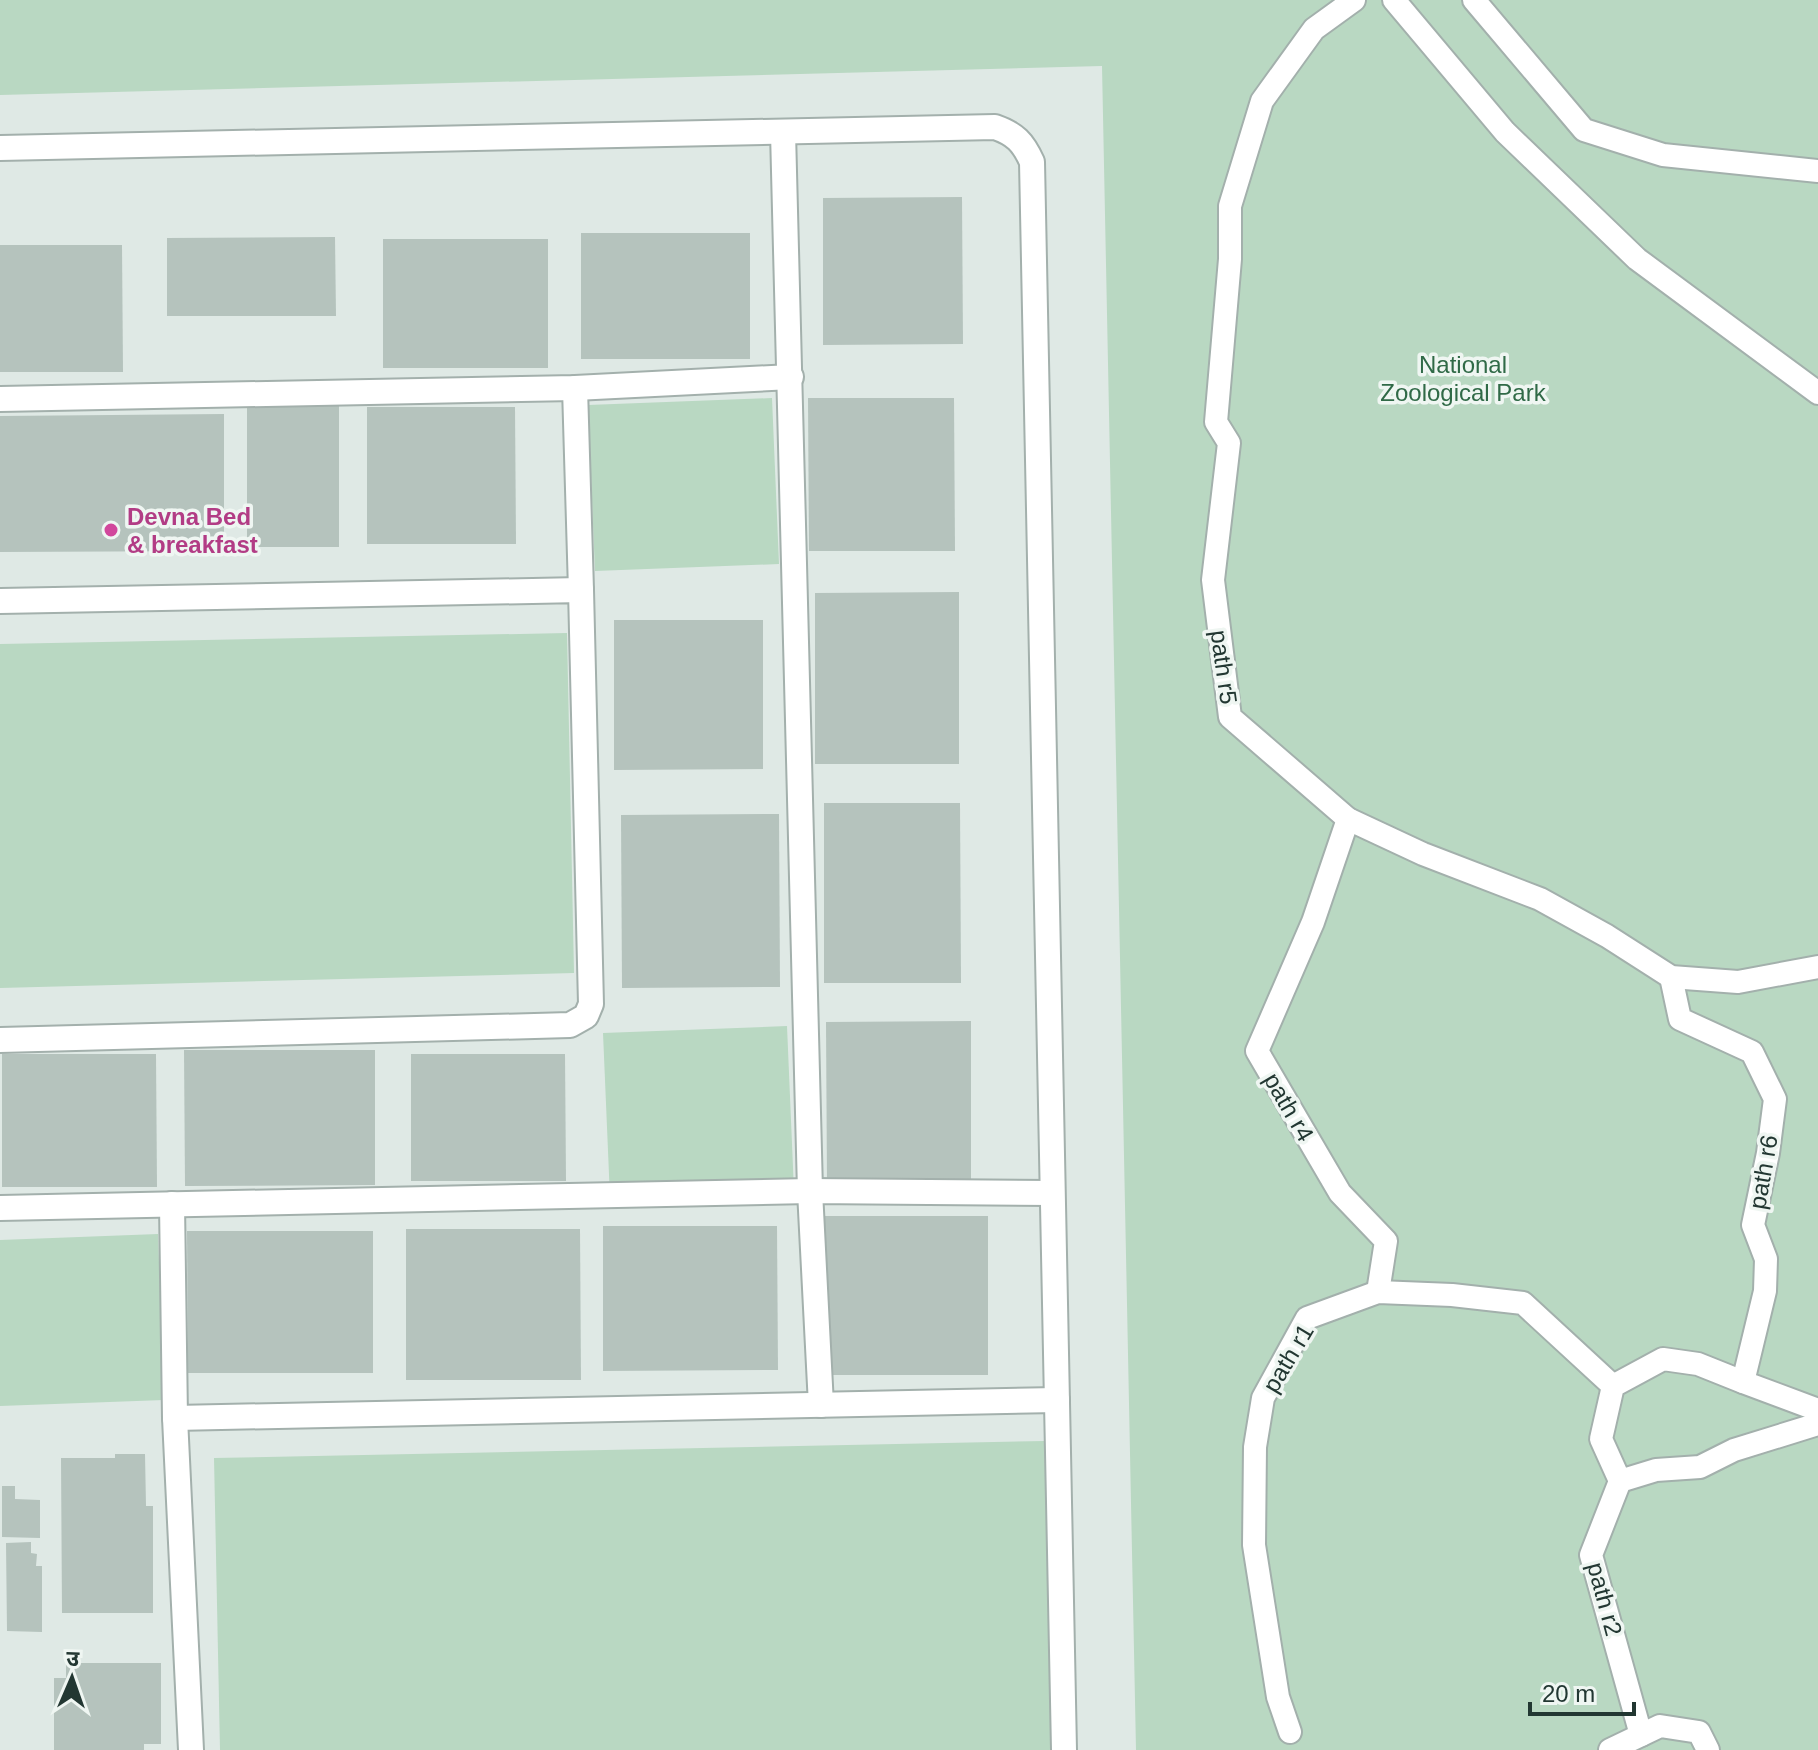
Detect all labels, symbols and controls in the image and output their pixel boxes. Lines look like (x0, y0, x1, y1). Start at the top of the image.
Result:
park label: National Zoological Park (1380, 351, 1547, 406)
place label: Devna Bed & breakfast (127, 503, 258, 558)
marker: Devna Bed & breakfast (102, 521, 120, 539)
street label: path r5 (1205, 628, 1243, 706)
street label: path r4 (1259, 1068, 1319, 1146)
street label: path r6 (1743, 1133, 1783, 1211)
street label: path r1 (1257, 1319, 1319, 1397)
street label: path r2 (1582, 1559, 1628, 1639)
north arrow (32, 1638, 112, 1718)
text: उ (66, 1646, 81, 1671)
scale bar (1530, 1666, 1634, 1716)
text: 20 m (1542, 1680, 1595, 1707)

